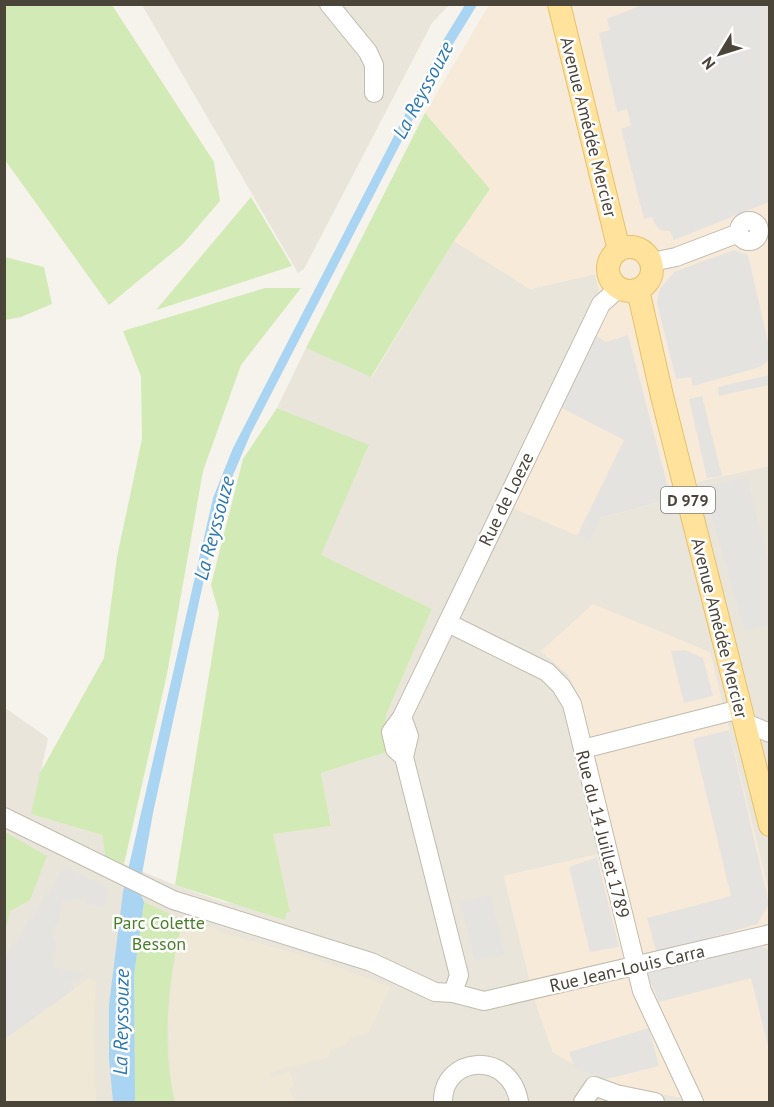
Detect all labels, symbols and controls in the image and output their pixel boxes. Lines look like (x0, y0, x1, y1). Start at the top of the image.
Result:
north arrow (690, 24, 750, 84)
street label: Avenue Amédée Mercier (555, 34, 623, 220)
water label: La Reyssouze (387, 36, 460, 143)
text: N (697, 53, 719, 74)
street label: Rue de Loeze (473, 448, 539, 550)
water label: La Reyssouze (188, 473, 241, 583)
road number: D 979 (661, 487, 715, 513)
street label: Avenue Amédée Mercier (686, 535, 754, 721)
street label: Rue du 14 Juillet 1789 (571, 748, 635, 920)
park label: Parc Colette Besson (113, 911, 205, 955)
street label: Rue Jean-Louis Carra (547, 939, 707, 997)
water label: La Reyssouze (107, 968, 135, 1075)

